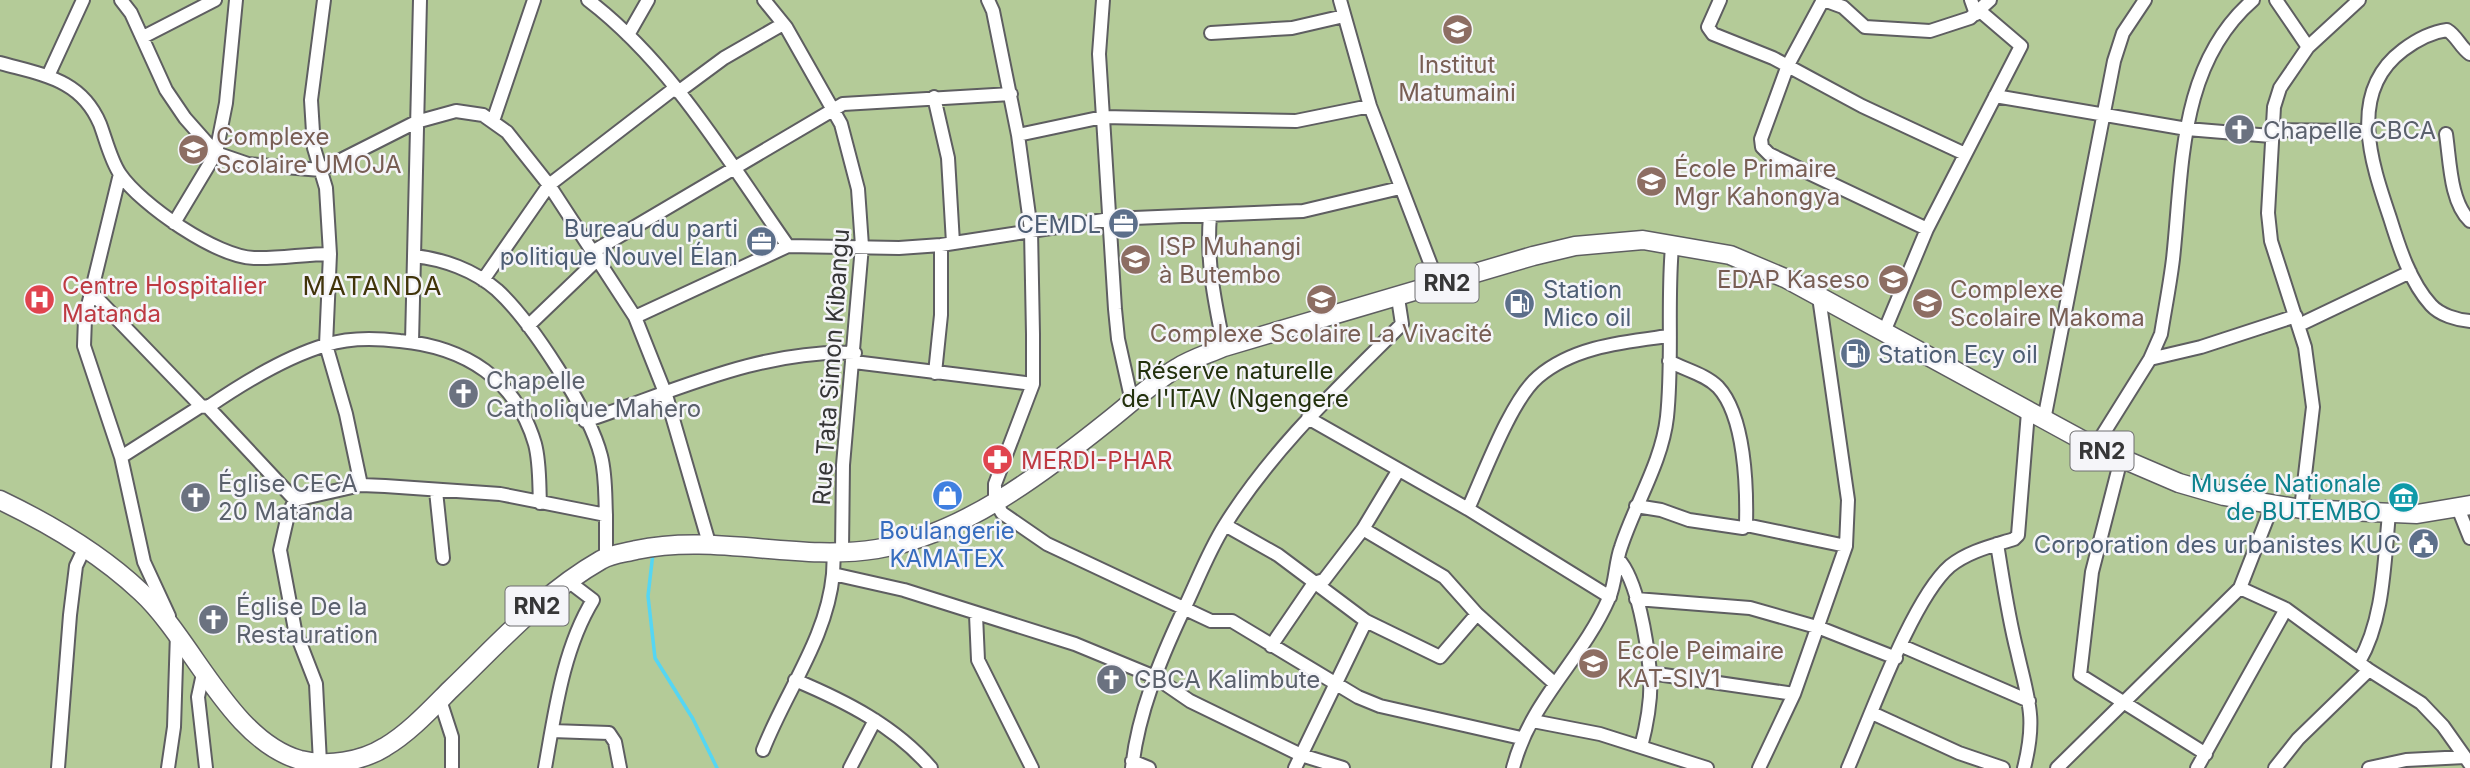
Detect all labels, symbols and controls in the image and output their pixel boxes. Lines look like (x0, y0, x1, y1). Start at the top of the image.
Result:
school or university icon: Institut Matumaini (1440, 13, 1474, 47)
place label: Institut Matumaini (1398, 50, 1516, 107)
church icon: Chapelle CBCA (2223, 113, 2257, 147)
place label: Chapelle CBCA (2263, 116, 2436, 145)
place label: Complexe Scolaire UMOJA (216, 122, 402, 179)
school or university icon: Complexe Scolaire UMOJA (176, 133, 210, 167)
place label: École Primaire Mgr Kahongya (1674, 153, 1840, 211)
school or university icon: École Primaire Mgr Kahongya (1634, 165, 1668, 199)
office icon: CEMDL (1107, 207, 1141, 241)
place label: CEMDL (1016, 210, 1101, 239)
place label: Bureau du parti politique Nouvel Élan (500, 214, 738, 271)
office icon: Bureau du parti politique Nouvel Élan (744, 225, 778, 259)
street label: Rue Tata Simon Kibangu (807, 228, 855, 506)
place label: ISP Muhangi à Butembo (1159, 232, 1301, 289)
school or university icon: ISP Muhangi à Butembo (1119, 243, 1153, 277)
school or university icon: EDAP Kaseso (1876, 262, 1910, 296)
road number: RN2 (1416, 264, 1478, 302)
place label: EDAP Kaseso (1717, 265, 1870, 294)
district label: MATANDA (302, 270, 444, 301)
place label: Centre Hospitalier Matanda (62, 271, 266, 328)
place label: Station Mico oil (1543, 275, 1631, 332)
place label: Complexe Scolaire Makoma (1950, 275, 2145, 332)
hospital icon: Centre Hospitalier Matanda (22, 282, 56, 316)
school or university icon: Complexe Scolaire La Vivacité (1304, 282, 1338, 316)
fuel station icon: Station Mico oil (1503, 286, 1537, 320)
school or university icon: Complexe Scolaire Makoma (1910, 286, 1944, 320)
place label: Complexe Scolaire La Vivacité (1150, 319, 1492, 348)
fuel station icon: Station Ecy oil (1838, 337, 1872, 371)
place label: Station Ecy oil (1878, 340, 2038, 369)
park label: Réserve naturelle de l'ITAV (Ngengere (1121, 356, 1349, 413)
place label: Chapelle Catholique Mahero (486, 366, 701, 423)
church icon: Chapelle Catholique Mahero (446, 377, 480, 411)
road number: RN2 (2070, 432, 2134, 471)
pharmacy icon: MERDI-PHAR (981, 443, 1015, 477)
place label: MERDI-PHAR (1021, 446, 1173, 475)
place label: Église CECA 20 Matanda (218, 468, 358, 526)
place label: Musée Nationale de BUTEMBO (2191, 469, 2381, 526)
shop icon: Boulangerie KAMATEX (930, 479, 964, 513)
church icon: Église CECA 20 Matanda (178, 480, 212, 514)
museum icon: Musée Nationale de BUTEMBO (2387, 480, 2421, 514)
place label: Boulangerie KAMATEX (879, 516, 1015, 573)
public building icon: Corporation des urbanistes KUC (2407, 527, 2441, 561)
place label: Corporation des urbanistes KUC (2034, 530, 2401, 559)
road number: RN2 (505, 586, 568, 626)
place label: Église De la Restauration (236, 591, 378, 649)
church icon: Église De la Restauration (196, 603, 230, 637)
place label: Ecole Peimaire KAT-SIV1 (1617, 636, 1784, 693)
school or university icon: Ecole Peimaire KAT-SIV1 (1577, 647, 1611, 681)
church icon: CBCA Kalimbute (1094, 662, 1128, 696)
place label: CBCA Kalimbute (1134, 665, 1320, 694)

